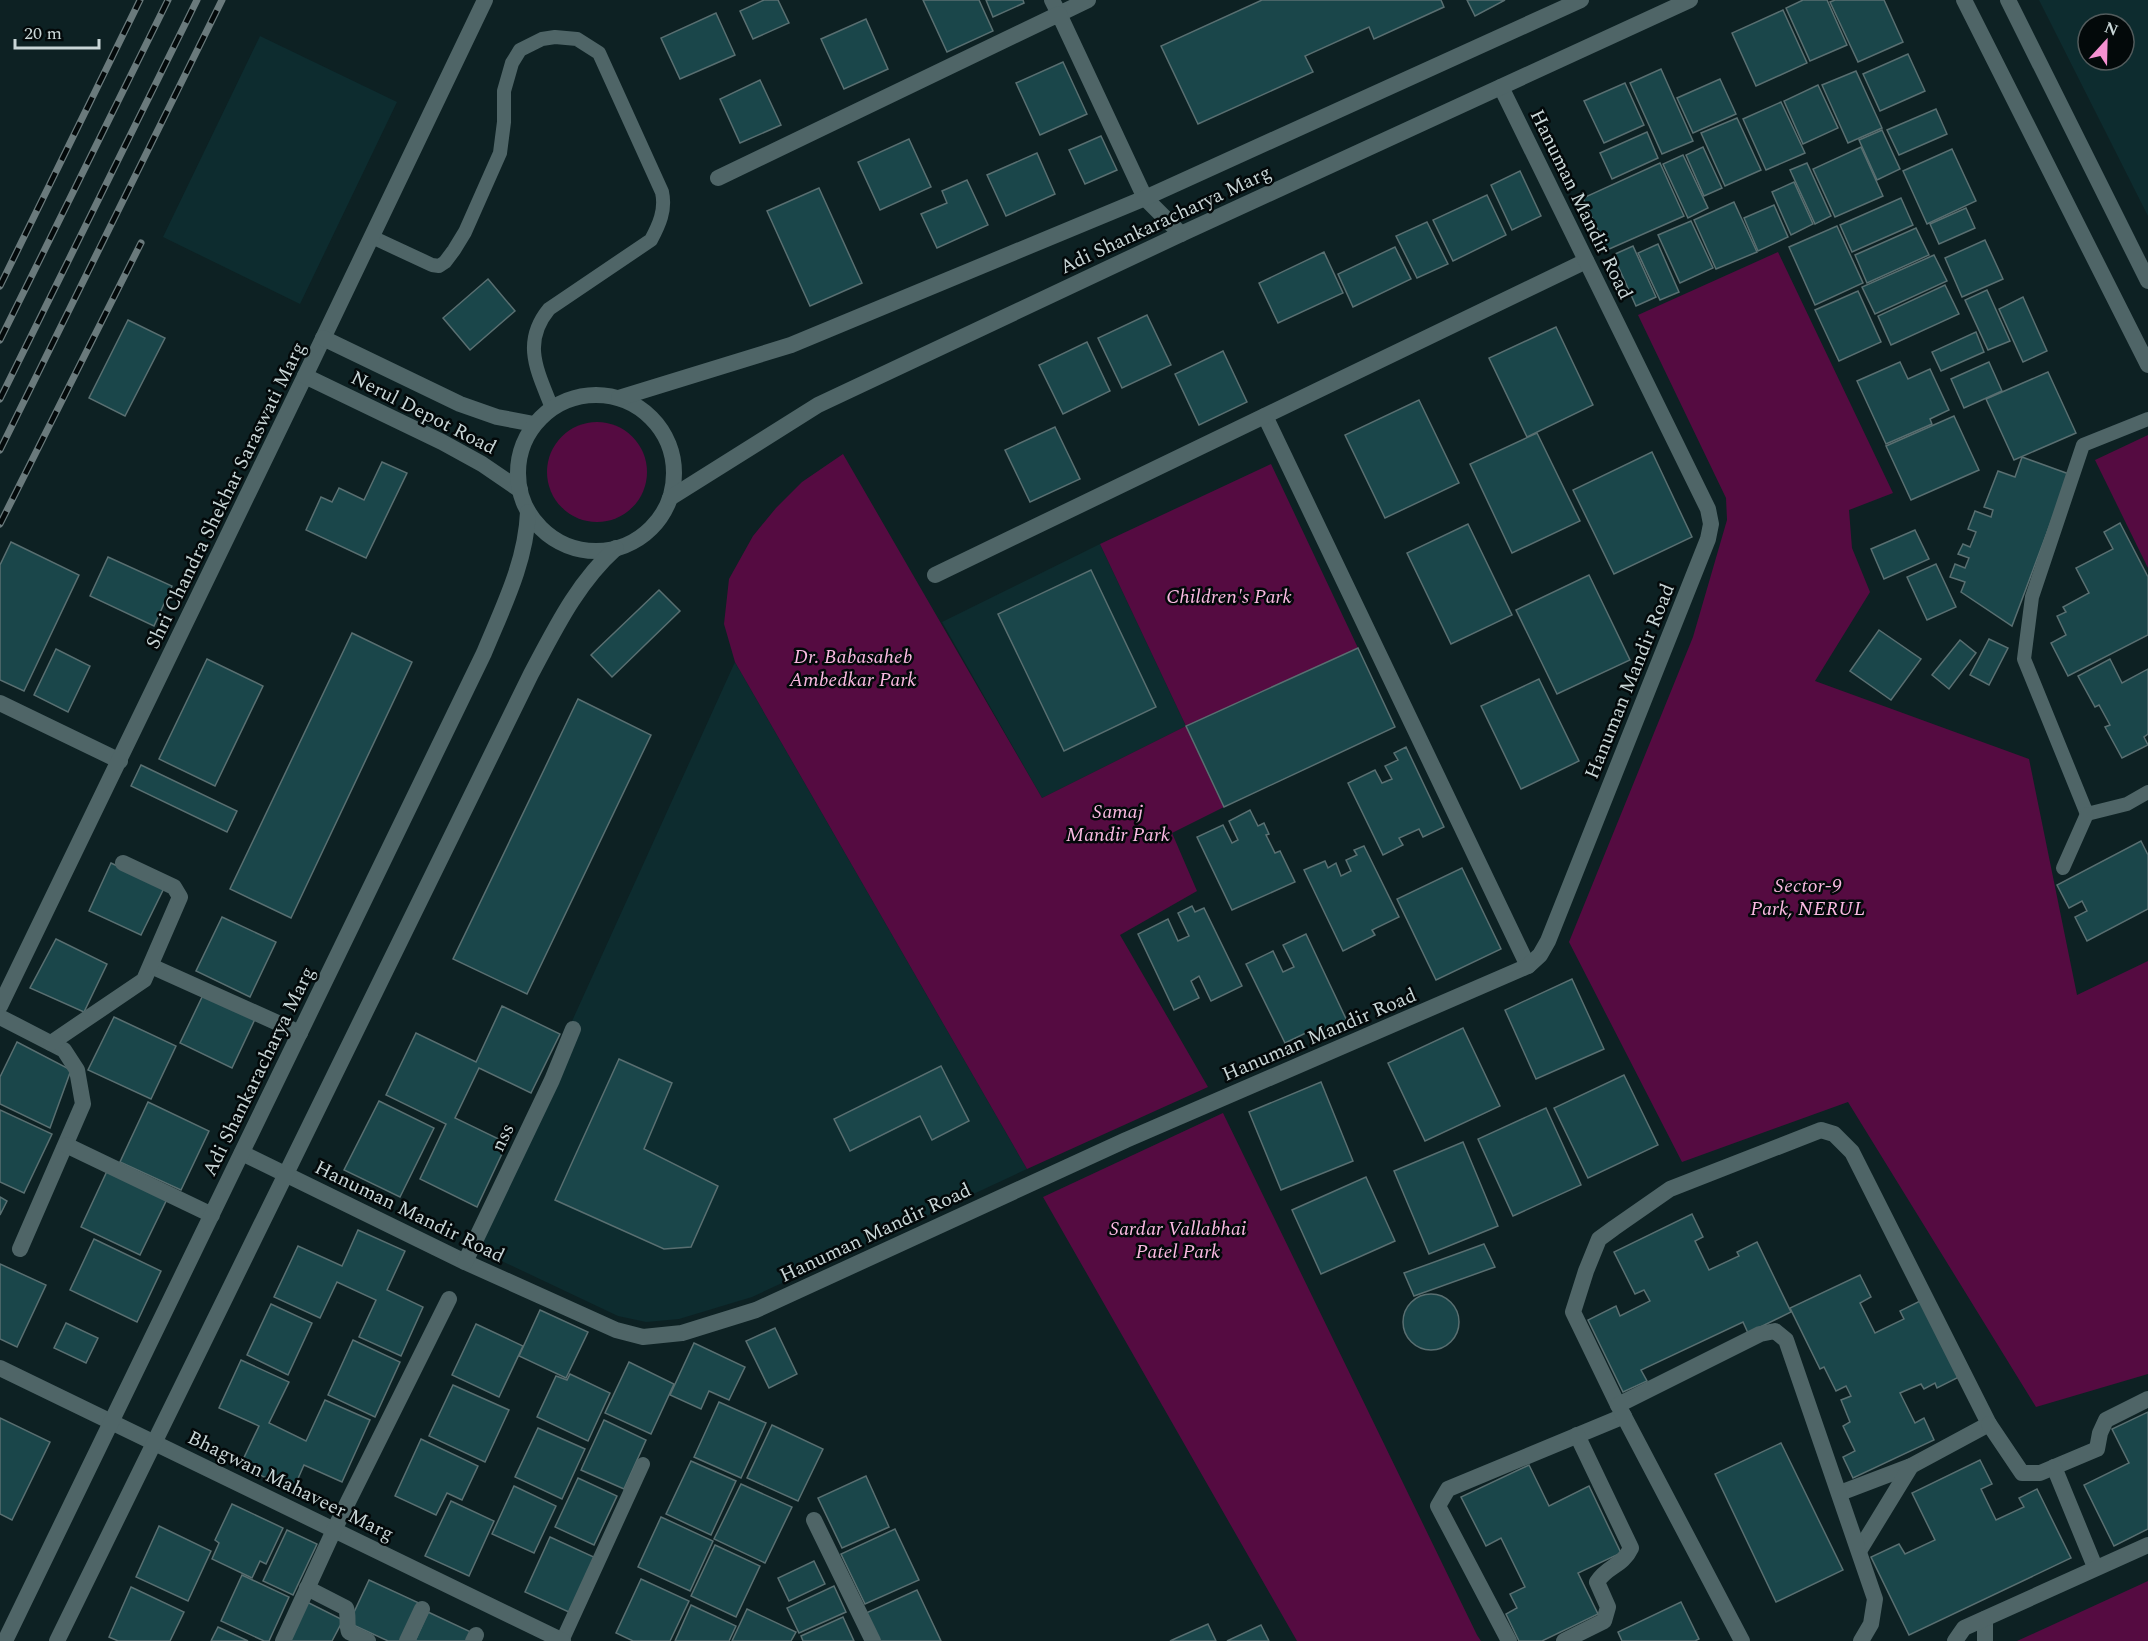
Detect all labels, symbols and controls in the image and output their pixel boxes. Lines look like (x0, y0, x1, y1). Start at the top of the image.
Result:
scale bar (15, 12, 99, 50)
north arrow (2076, 12, 2136, 72)
text: N (2101, 15, 2122, 43)
text: 20 m (24, 20, 62, 47)
street label: Hanuman Mandir Road (1522, 104, 1640, 305)
street label: Adi Shankaracharya Marg (1055, 158, 1276, 282)
street label: Shri Chandra Shekhar Saraswati Marg (138, 337, 314, 654)
street label: Nerul Depot Road (345, 363, 502, 463)
street label: Hanuman Mandir Road (1577, 579, 1683, 784)
park label: Children's Park (1166, 582, 1293, 612)
park label: Dr. Babasaheb Ambedkar Park (788, 642, 917, 695)
park label: Samaj Mandir Park (1066, 797, 1171, 850)
park label: Sector-9 Park, NERUL (1750, 871, 1866, 924)
street label: Adi Shankaracharya Marg (195, 961, 323, 1181)
street label: Hanuman Mandir Road (1218, 980, 1421, 1089)
street label: nss (483, 1118, 523, 1157)
street label: Hanuman Mandir Road (309, 1153, 510, 1271)
street label: Hanuman Mandir Road (775, 1175, 976, 1291)
park label: Sardar Vallabhai Patel Park (1109, 1214, 1247, 1267)
street label: Bhagwan Mahaveer Marg (182, 1423, 399, 1549)

